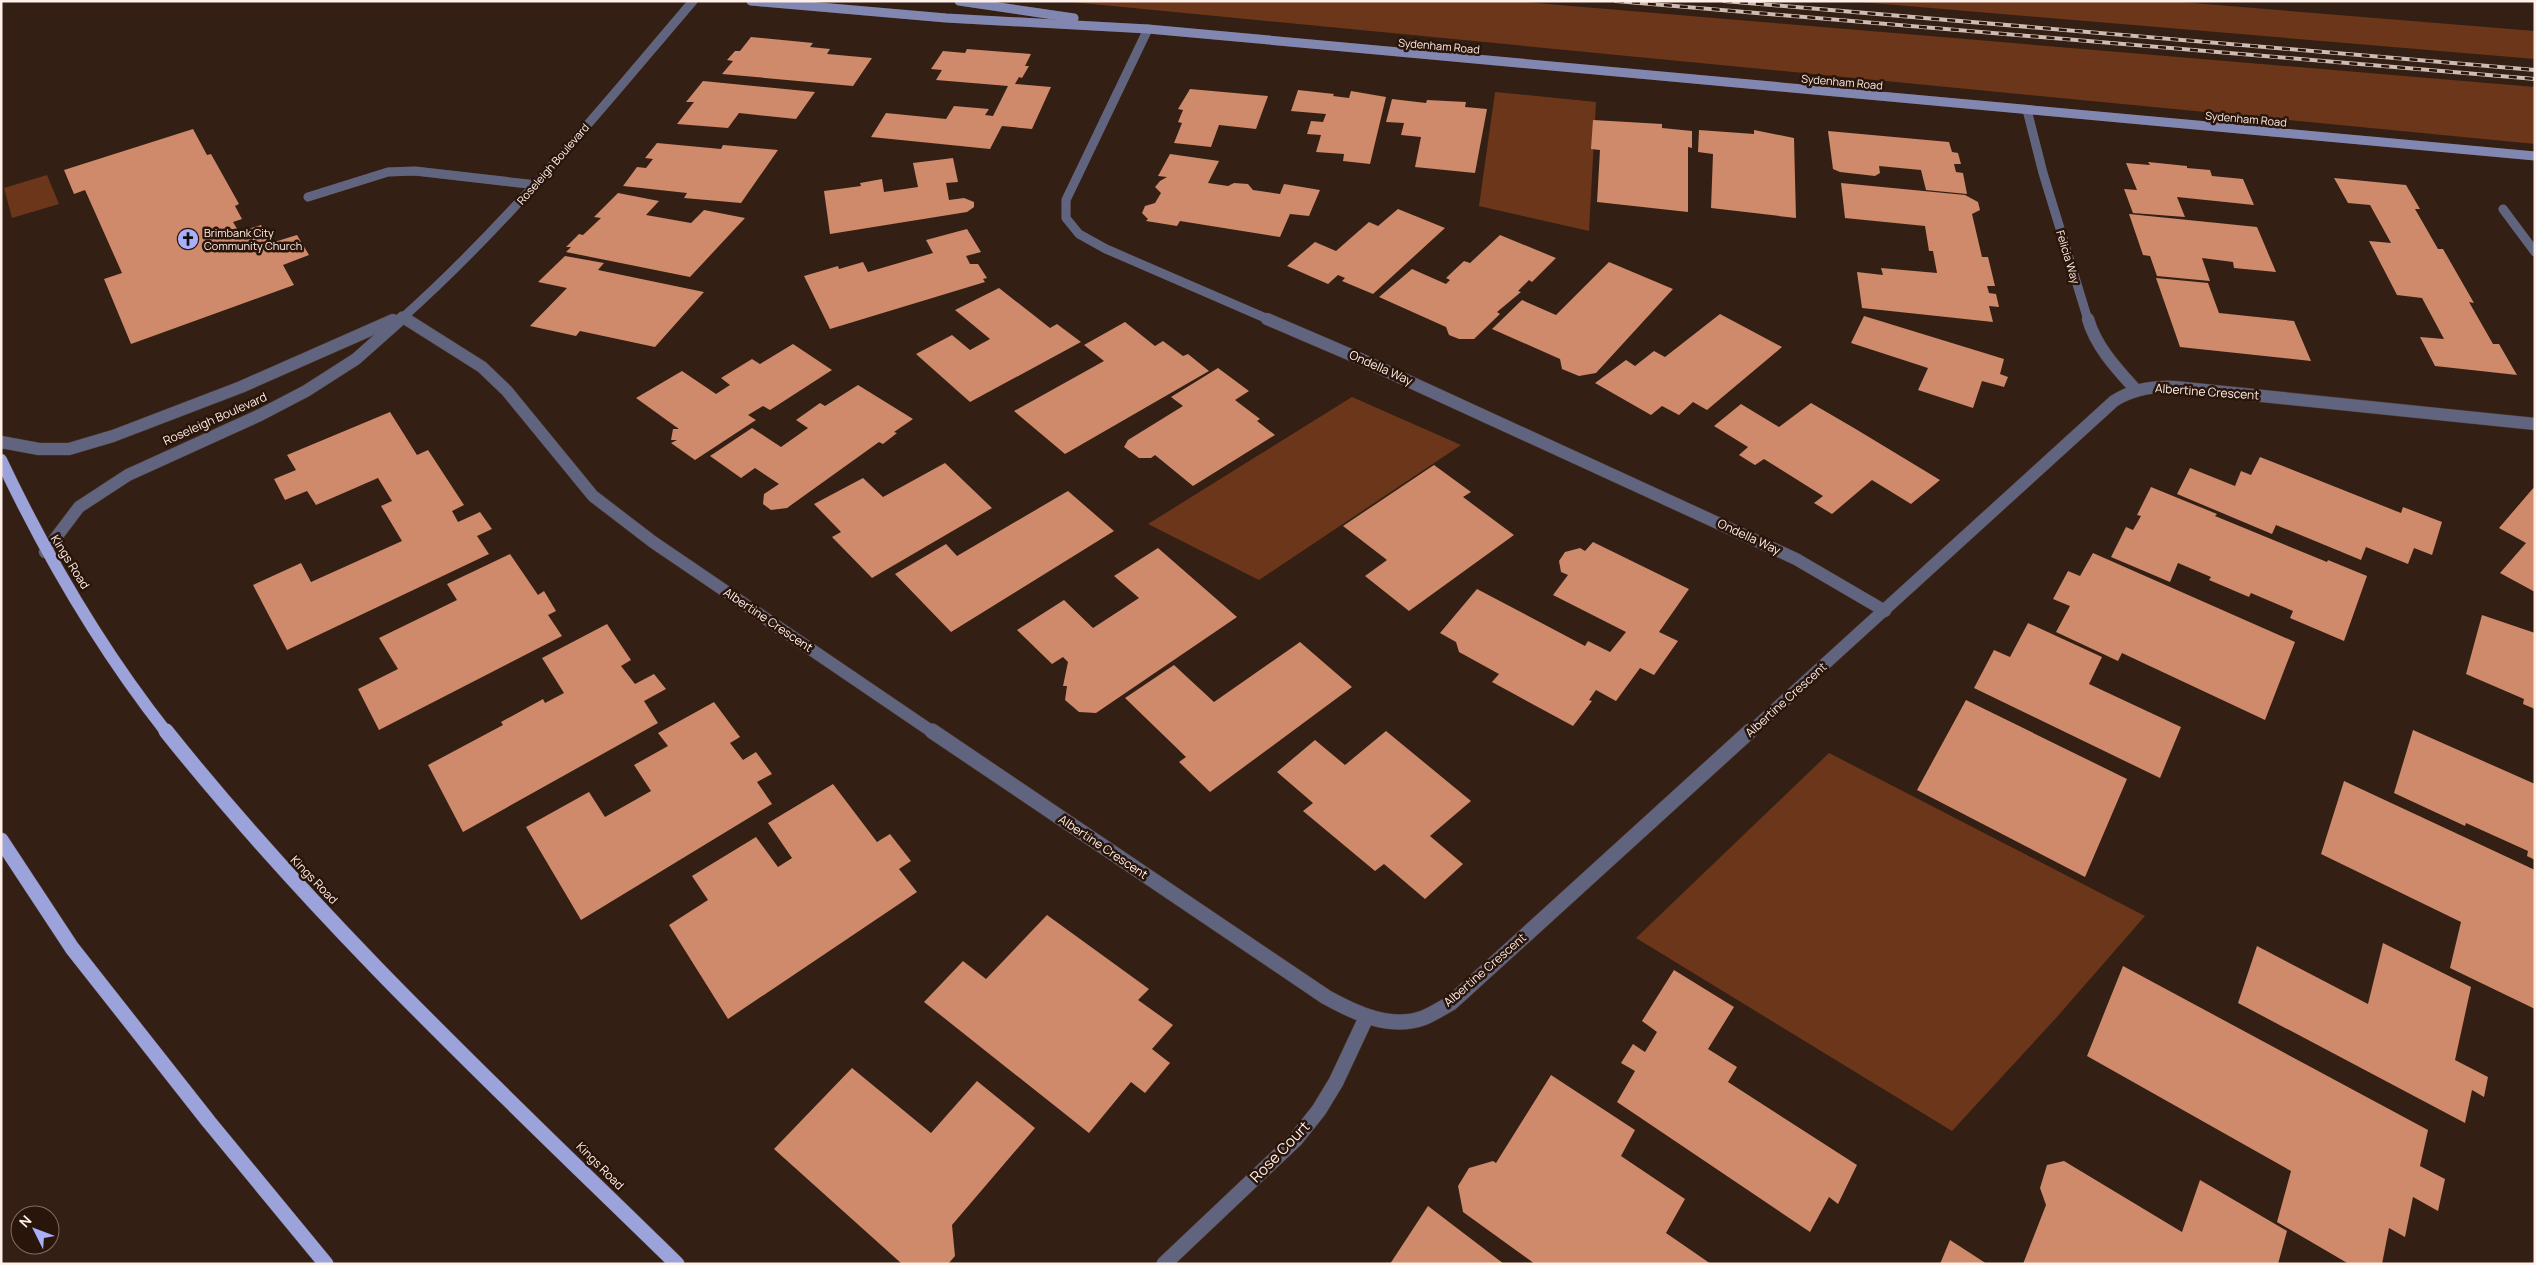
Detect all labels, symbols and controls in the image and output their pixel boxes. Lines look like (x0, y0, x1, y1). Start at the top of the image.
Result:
street label: Sydenham Road (1398, 34, 1480, 57)
street label: Sydenham Road (1801, 70, 1883, 93)
street label: Sydenham Road (2205, 107, 2287, 130)
street label: Roseleigh Boulevard (513, 120, 592, 207)
place label: Brimbank City Community Church (204, 225, 302, 253)
church icon: Brimbank City Community Church (176, 227, 200, 251)
street label: Felicia Way (2053, 228, 2084, 286)
street label: Ondella Way (1347, 346, 1416, 389)
street label: Albertine Crescent (2154, 379, 2260, 404)
street label: Roseleigh Boulevard (160, 388, 269, 449)
street label: Ondella Way (1715, 514, 1784, 559)
street label: Kings Road (47, 531, 94, 592)
street label: Albertine Crescent (720, 583, 816, 656)
street label: Albertine Crescent (1741, 658, 1830, 741)
street label: Albertine Crescent (1055, 810, 1151, 883)
street label: Kings Road (287, 852, 342, 908)
street label: Albertine Crescent (1440, 929, 1530, 1010)
street label: Rose Court (1245, 1116, 1314, 1187)
street label: Kings Road (573, 1138, 628, 1193)
north arrow (10, 1205, 60, 1255)
text: N (15, 1211, 35, 1231)

